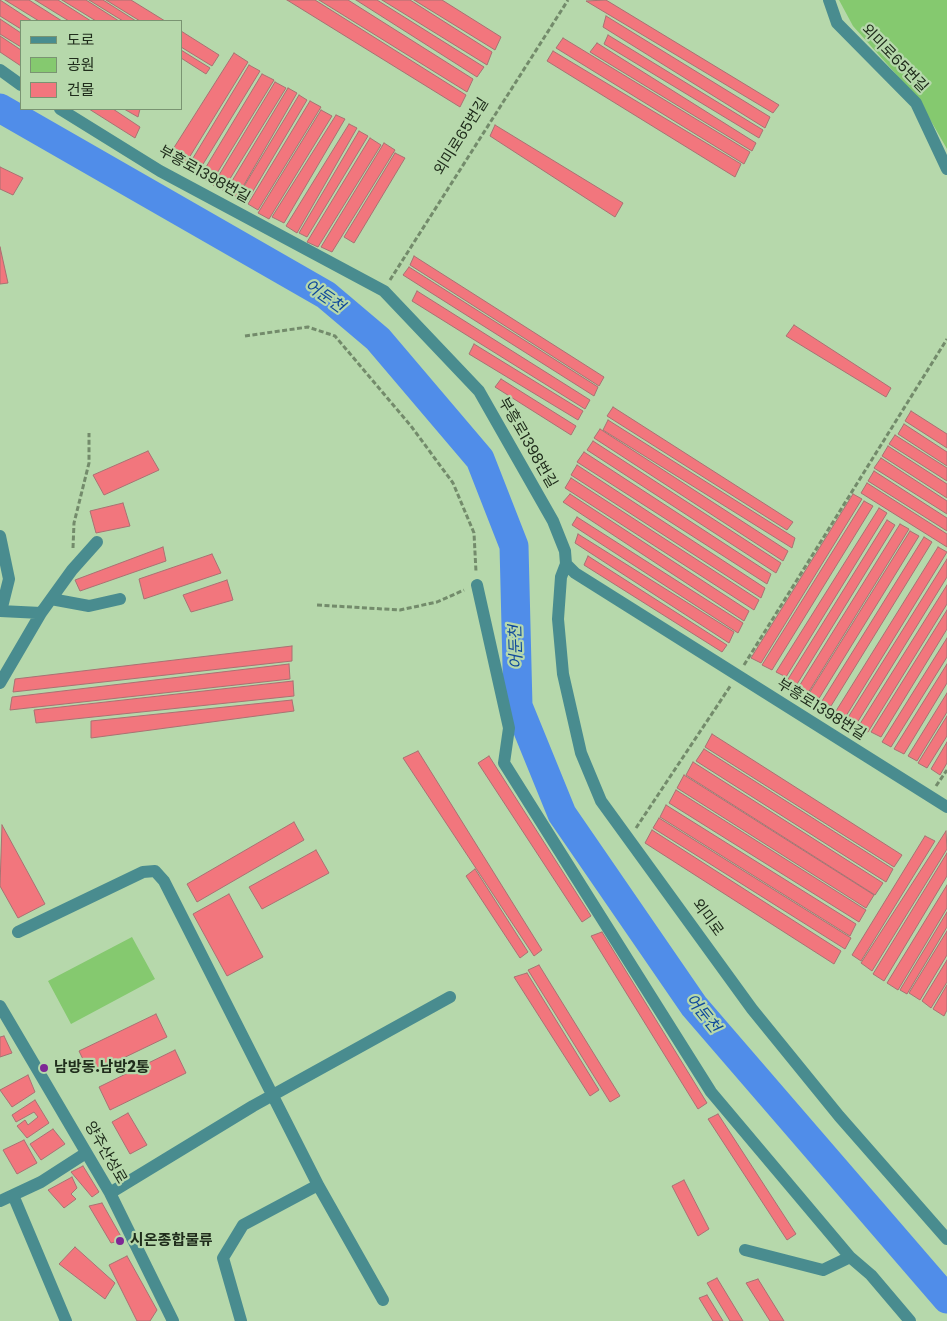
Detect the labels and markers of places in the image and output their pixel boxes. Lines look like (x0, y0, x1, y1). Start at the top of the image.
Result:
place label: 남방동.남방2통 (54, 1059, 150, 1077)
marker: 남방동.남방2통 (38, 1062, 50, 1074)
place label: 시온종합물류 (130, 1232, 213, 1250)
marker: 시온종합물류 (114, 1235, 126, 1247)

